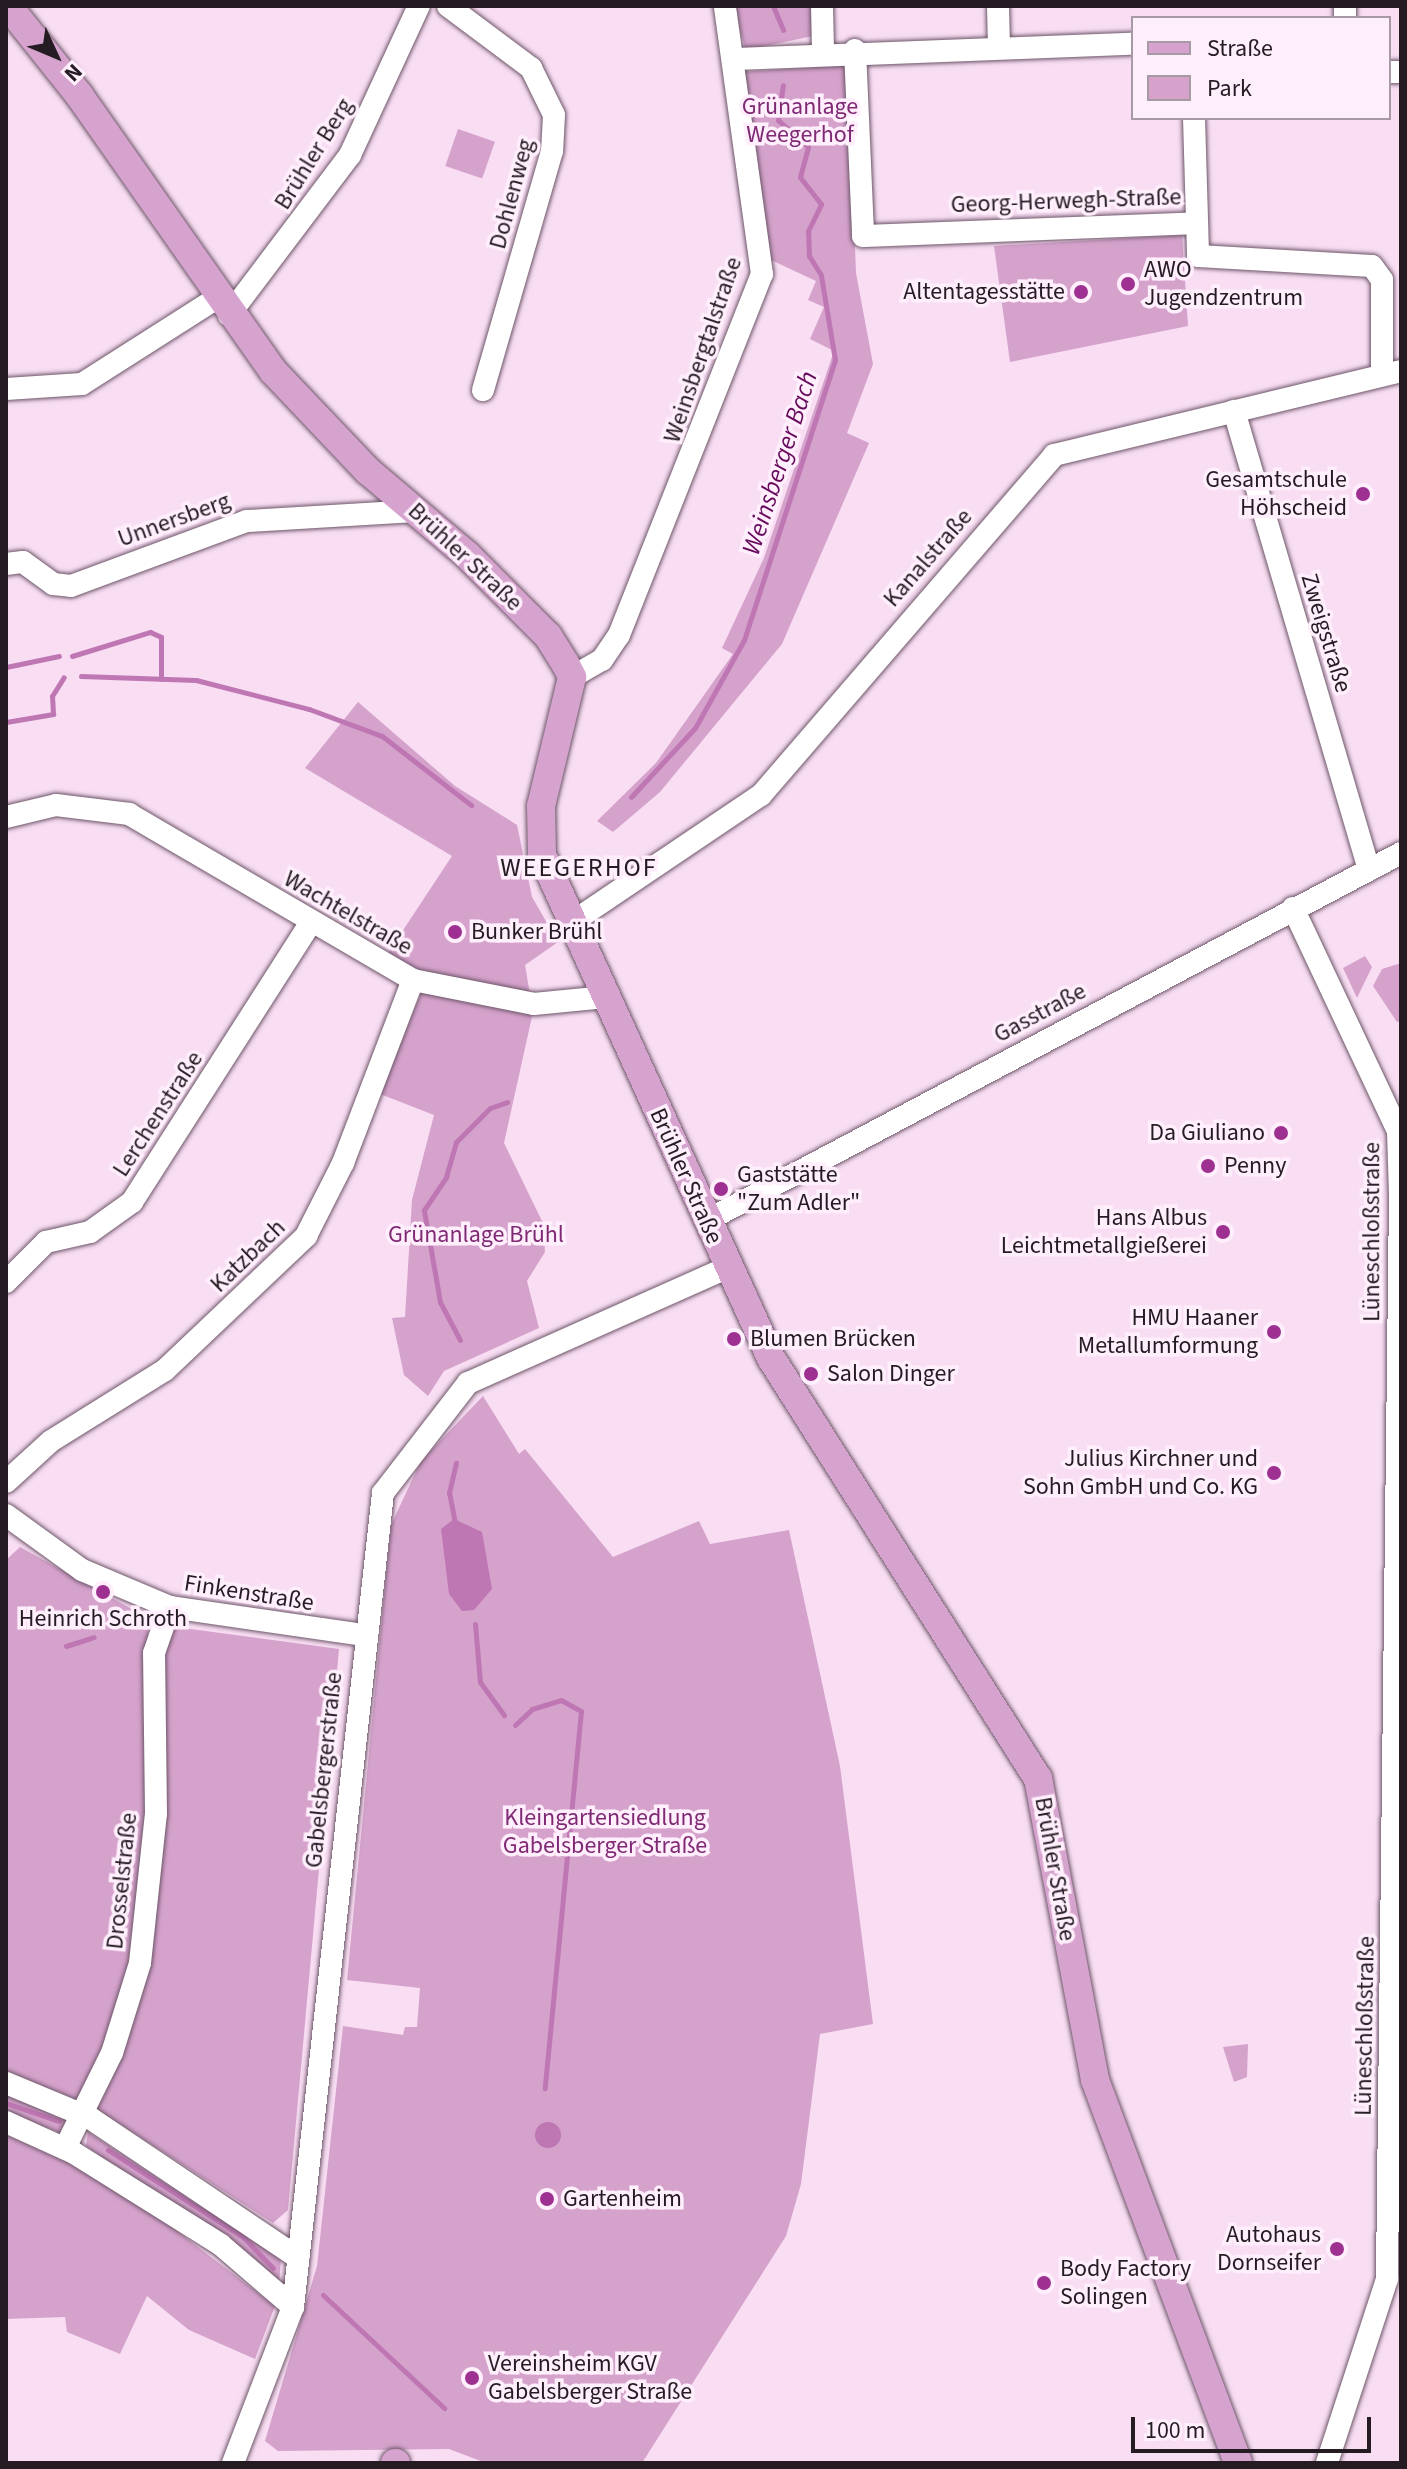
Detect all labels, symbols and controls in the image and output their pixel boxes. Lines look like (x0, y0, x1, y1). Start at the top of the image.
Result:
north arrow (16, 16, 96, 96)
legend (1131, 16, 1391, 120)
text: Straße (1207, 31, 1273, 66)
text: N (57, 56, 90, 89)
text: Park (1207, 71, 1252, 106)
street label: Brühler Berg (268, 93, 360, 215)
park label: Grünanlage Weegerhof (742, 93, 858, 149)
street label: Dohlenweg (483, 136, 541, 252)
street label: Georg-Herwegh-Straße (950, 183, 1182, 219)
street label: Weinsbergtalstraße (658, 253, 748, 447)
place label: AWO Jugendzentrum (1144, 256, 1303, 312)
marker: AWO Jugendzentrum (1119, 275, 1137, 293)
place label: Altentagesstätte (903, 278, 1065, 306)
marker: Altentagesstätte (1072, 283, 1090, 301)
water label: Weinsberger Bach (736, 367, 824, 559)
place label: Gesamtschule Höhscheid (1205, 466, 1347, 522)
marker: Gesamtschule Höhscheid (1354, 485, 1372, 503)
street label: Unnersberg (114, 486, 234, 554)
street label: Brühler Straße (402, 497, 528, 617)
street label: Kanalstraße (878, 503, 978, 613)
street label: Zweigstraße (1294, 570, 1358, 696)
district label: WEEGERHOF (500, 852, 658, 884)
street label: Wachtelstraße (279, 865, 417, 961)
place label: Bunker Brühl (471, 918, 602, 946)
marker: Bunker Brühl (446, 923, 464, 941)
street label: Gasstraße (989, 977, 1091, 1049)
street label: Lerchenstraße (107, 1046, 209, 1182)
street label: Brühler Straße (643, 1104, 729, 1248)
place label: Da Giuliano (1149, 1119, 1265, 1147)
marker: Da Giuliano (1272, 1124, 1290, 1142)
street label: Lüneschloßstraße (1358, 1142, 1386, 1322)
place label: Penny (1224, 1152, 1286, 1180)
marker: Penny (1199, 1157, 1217, 1175)
place label: Gaststätte "Zum Adler" (737, 1161, 860, 1217)
marker: Gaststätte "Zum Adler" (712, 1180, 730, 1198)
place label: Hans Albus Leichtmetallgießerei (1001, 1204, 1207, 1260)
street label: Katzbach (205, 1213, 291, 1299)
park label: Grünanlage Brühl (388, 1221, 564, 1249)
marker: Hans Albus Leichtmetallgießerei (1214, 1223, 1232, 1241)
place label: HMU Haaner Metallumformung (1078, 1304, 1258, 1360)
marker: HMU Haaner Metallumformung (1265, 1323, 1283, 1341)
place label: Blumen Brücken (750, 1325, 916, 1353)
marker: Blumen Brücken (725, 1330, 743, 1348)
place label: Salon Dinger (827, 1360, 955, 1388)
marker: Salon Dinger (802, 1365, 820, 1383)
place label: Julius Kirchner und Sohn GmbH und Co. KG (1023, 1445, 1258, 1501)
marker: Julius Kirchner und Sohn GmbH und Co. KG (1265, 1464, 1283, 1482)
street label: Finkenstraße (182, 1569, 316, 1617)
marker: Heinrich Schroth (94, 1583, 112, 1601)
place label: Heinrich Schroth (19, 1605, 187, 1633)
street label: Gabelsbergerstraße (299, 1671, 349, 1869)
street label: Brühler Straße (1028, 1795, 1082, 1943)
park label: Kleingartensiedlung Gabelsberger Straße (503, 1804, 707, 1860)
street label: Drosselstraße (101, 1811, 143, 1951)
street label: Lüneschloßstraße (1349, 1936, 1381, 2116)
place label: Gartenheim (563, 2185, 682, 2213)
marker: Gartenheim (538, 2190, 556, 2208)
place label: Autohaus Dornseifer (1217, 2221, 1321, 2277)
marker: Autohaus Dornseifer (1328, 2240, 1346, 2258)
place label: Body Factory Solingen (1060, 2255, 1191, 2311)
marker: Body Factory Solingen (1035, 2274, 1053, 2292)
place label: Vereinsheim KGV Gabelsberger Straße (488, 2350, 692, 2406)
marker: Vereinsheim KGV Gabelsberger Straße (463, 2369, 481, 2387)
scale bar (1135, 2401, 1375, 2451)
text: 100 m (1145, 2413, 1205, 2448)

